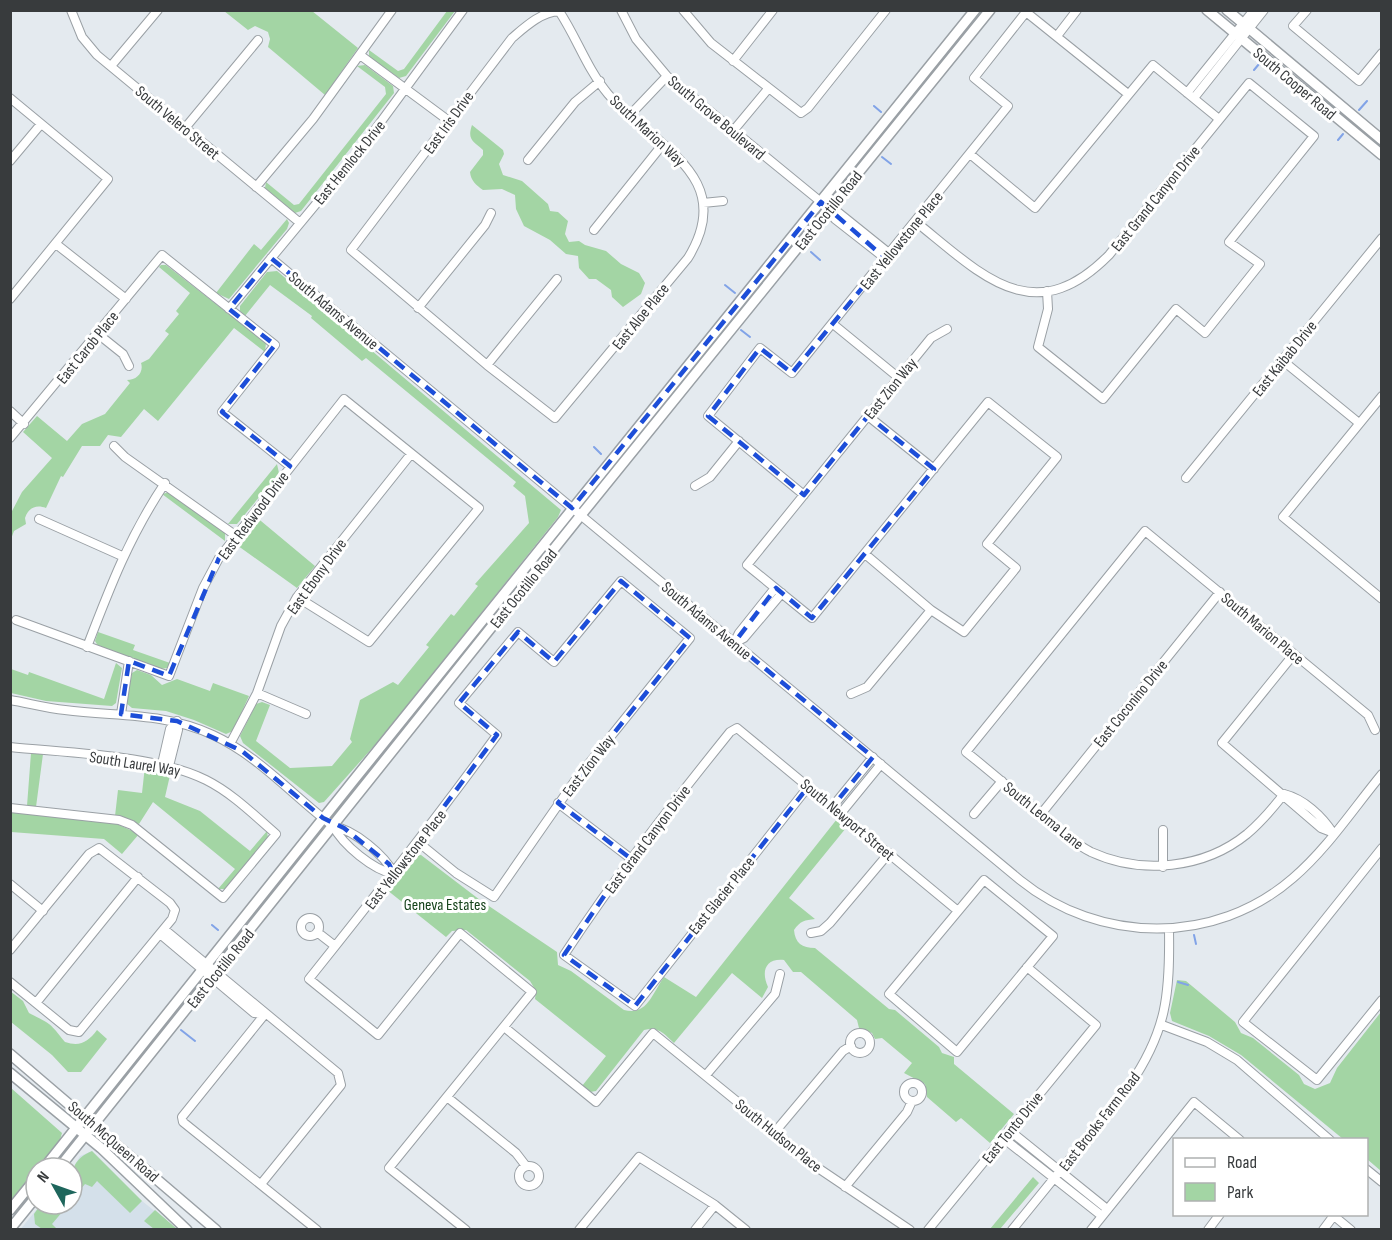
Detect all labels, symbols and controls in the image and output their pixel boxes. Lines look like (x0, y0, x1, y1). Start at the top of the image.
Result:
street label: South Cooper Road (1249, 44, 1339, 124)
street label: South Grove Boulevard (663, 72, 769, 164)
street label: South Velero Street (131, 82, 223, 164)
street label: East Iris Drive (420, 88, 478, 158)
street label: South Marion Way (605, 91, 689, 171)
street label: East Hemlock Drive (310, 117, 390, 209)
street label: East Grand Canyon Drive (1108, 142, 1205, 256)
street label: East Ocotillo Road (792, 168, 867, 254)
street label: East Yellowstone Place (857, 188, 948, 294)
street label: South Adams Avenue (284, 268, 382, 354)
street label: East Aloe Place (609, 280, 674, 354)
street label: East Carob Place (53, 308, 123, 388)
street label: East Kaibab Drive (1249, 317, 1321, 401)
street label: East Zion Way (861, 354, 922, 424)
street label: East Redwood Drive (215, 468, 293, 564)
street label: East Ebony Drive (283, 535, 351, 618)
street label: East Ocotillo Road (487, 546, 562, 632)
street label: South Adams Avenue (657, 578, 755, 664)
street label: South Marion Place (1217, 589, 1307, 669)
street label: East Coconino Drive (1090, 656, 1172, 751)
street label: East Zion Way (559, 731, 619, 801)
street label: South Laurel Way (88, 748, 182, 781)
street label: South Newport Street (796, 775, 898, 865)
street label: South Leoma Lane (999, 778, 1087, 854)
street label: East Grand Canyon Drive (601, 782, 695, 898)
street label: East Yellowstone Place (361, 806, 451, 913)
street label: East Glacier Place (685, 853, 759, 939)
park label: Geneva Estates (404, 896, 487, 915)
street label: East Ocotillo Road (184, 926, 259, 1012)
street label: East Brooks Farm Road (1056, 1069, 1145, 1175)
street label: East Tonto Drive (979, 1088, 1048, 1168)
street label: South Hudson Place (731, 1095, 825, 1177)
street label: South McQueen Road (64, 1098, 162, 1187)
legend (1173, 1138, 1368, 1216)
text: Road (1227, 1152, 1257, 1173)
north arrow (24, 1156, 84, 1216)
text: N (34, 1168, 54, 1187)
text: Park (1227, 1182, 1253, 1203)

